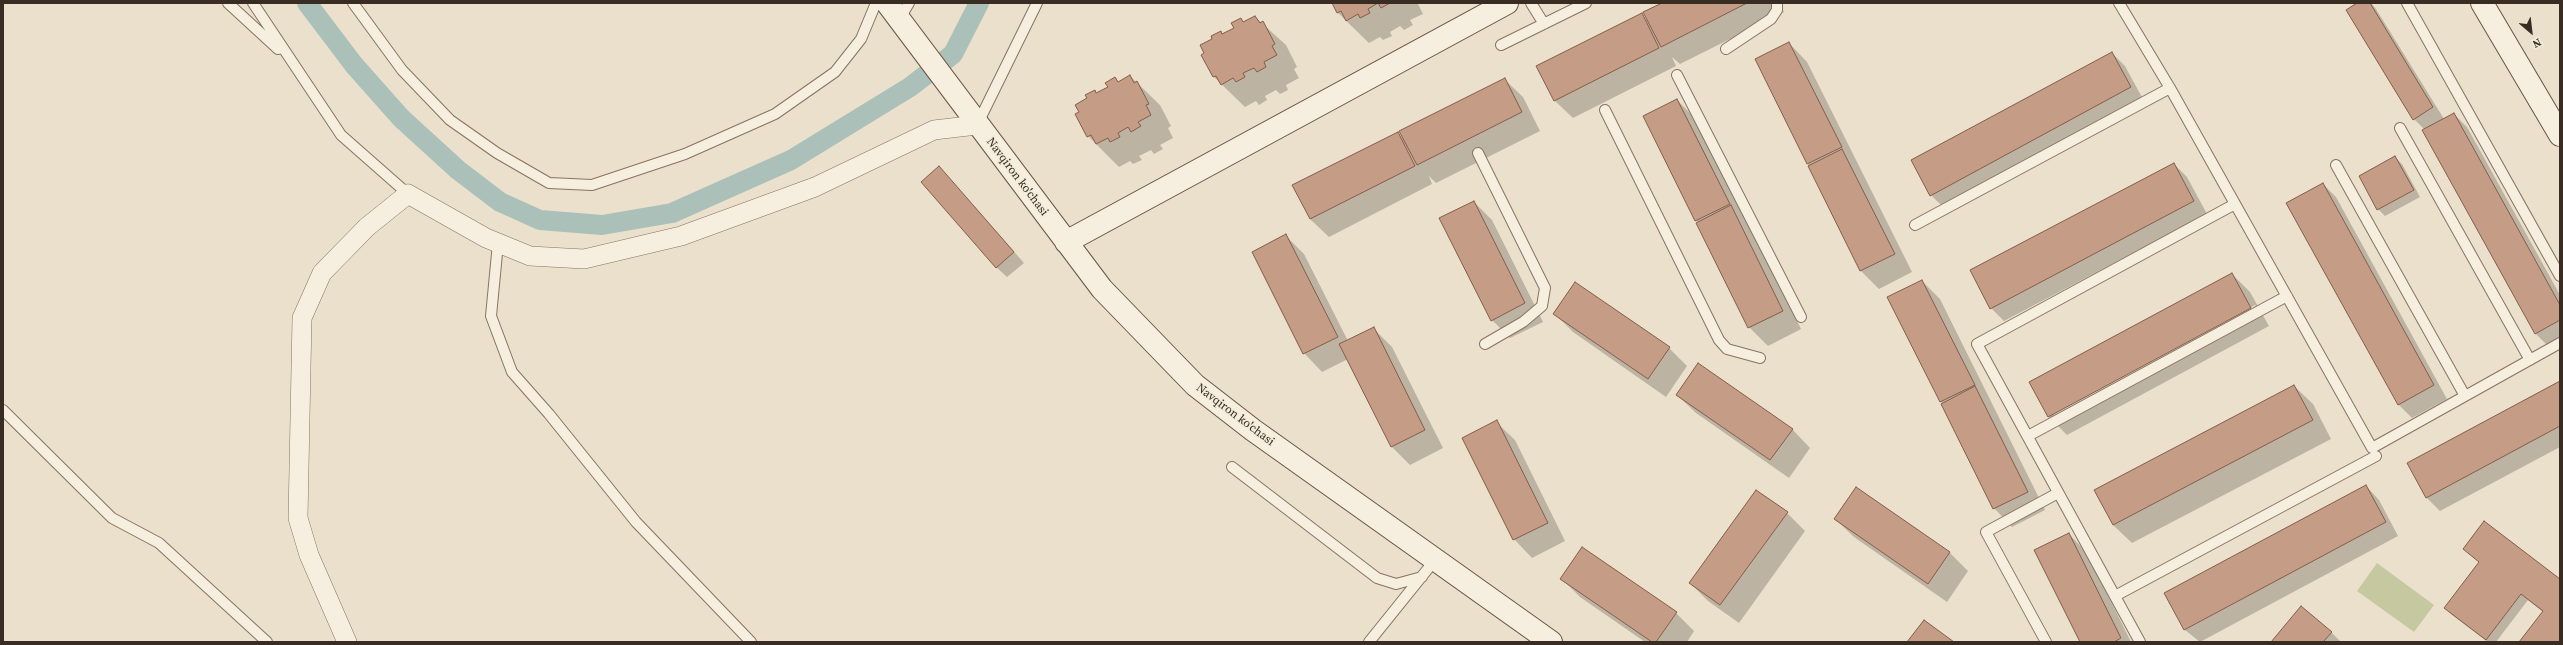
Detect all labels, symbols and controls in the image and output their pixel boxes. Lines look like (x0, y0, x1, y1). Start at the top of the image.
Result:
north arrow (2511, 12, 2551, 52)
text: N (2530, 35, 2544, 52)
street label: Navqiron ko'chasi (983, 135, 1051, 219)
street label: Navqiron ko'chasi (1193, 381, 1277, 449)

